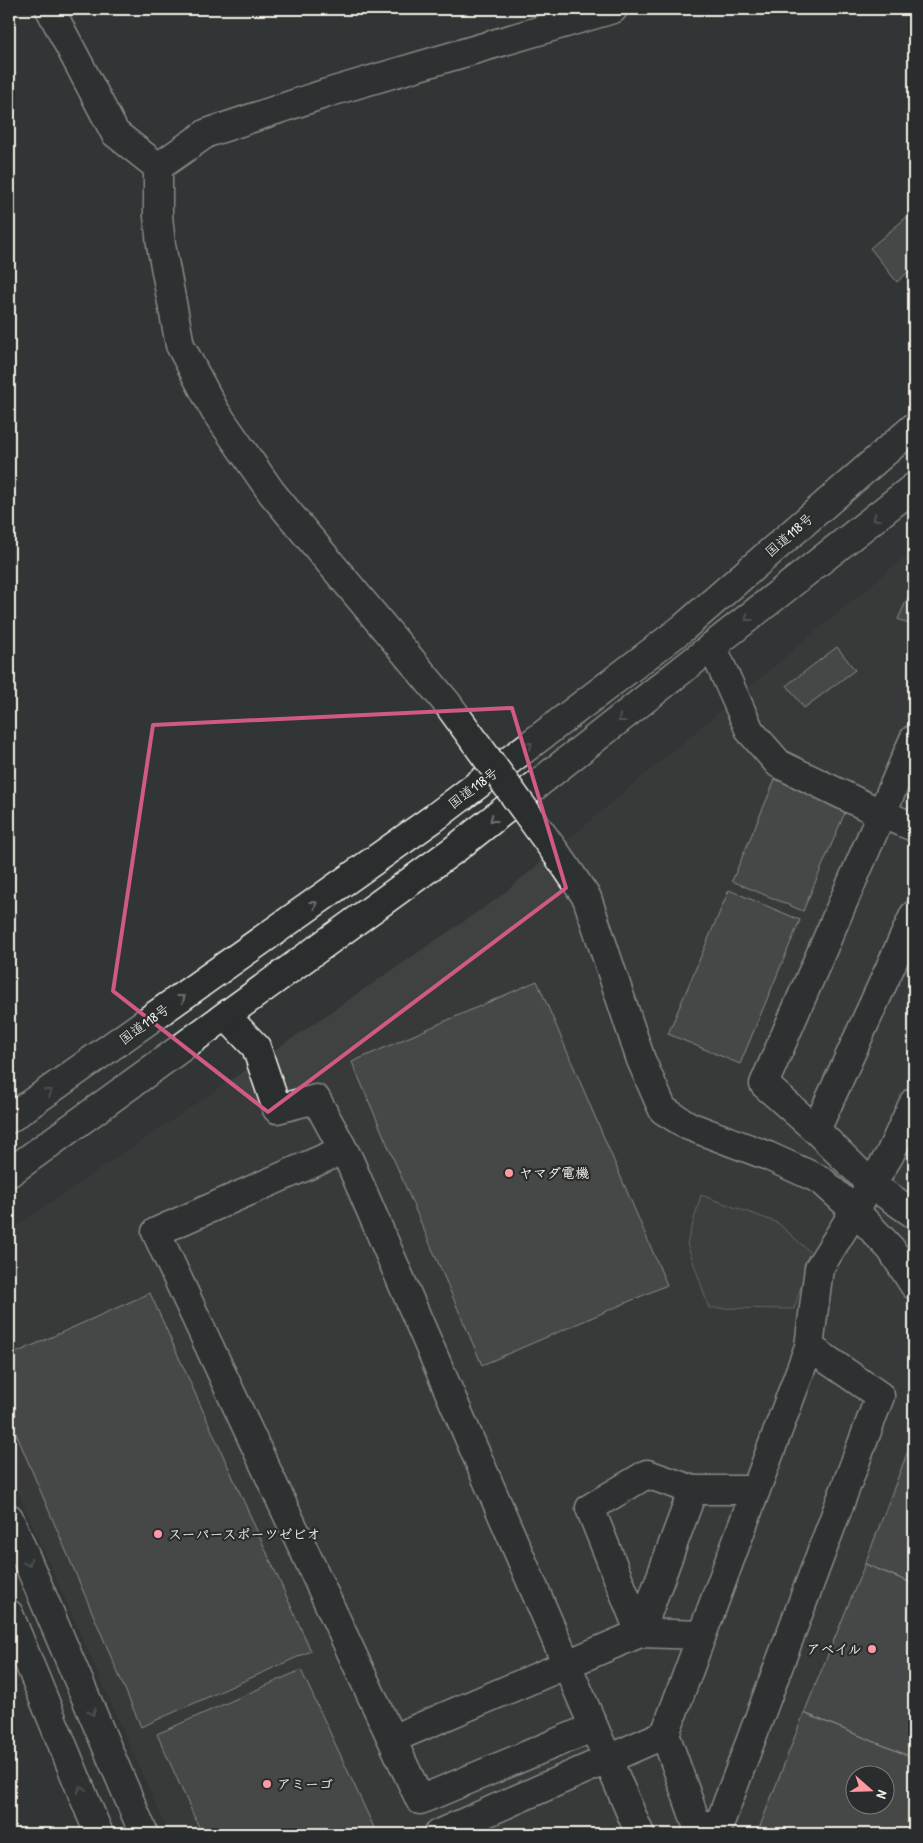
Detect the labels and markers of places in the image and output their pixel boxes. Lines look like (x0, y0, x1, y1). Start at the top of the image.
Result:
place label: ヤマダ電機 (519, 1163, 589, 1182)
marker: ヤマダ電機 (503, 1167, 515, 1179)
place label: スーパースポーツゼビオ (168, 1524, 320, 1543)
marker: スーパースポーツゼビオ (152, 1528, 164, 1540)
place label: アベイル (807, 1639, 862, 1658)
marker: アベイル (866, 1643, 878, 1655)
place label: アミーゴ (277, 1774, 333, 1793)
marker: アミーゴ (261, 1778, 273, 1790)

